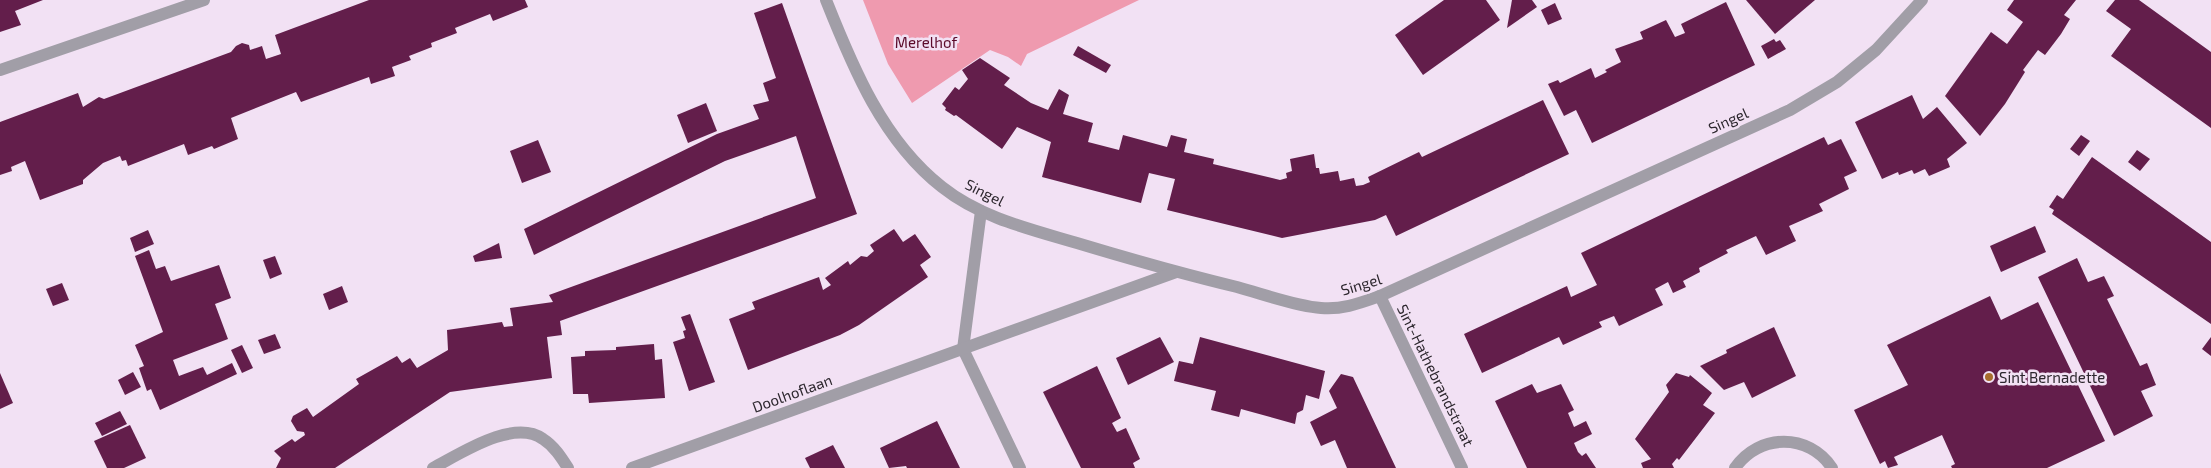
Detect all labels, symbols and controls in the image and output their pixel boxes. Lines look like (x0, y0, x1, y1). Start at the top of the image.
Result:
park label: Merelhof (895, 33, 958, 51)
street label: Singel (1705, 103, 1751, 137)
street label: Singel (962, 175, 1008, 210)
street label: Singel (1338, 269, 1384, 299)
street label: Sint-Hathebrandstraat (1394, 301, 1478, 449)
place label: Sint Bernadette (1999, 368, 2105, 386)
street label: Doolhoflaan (750, 370, 834, 416)
marker: Sint Bernadette (1983, 371, 1995, 383)

